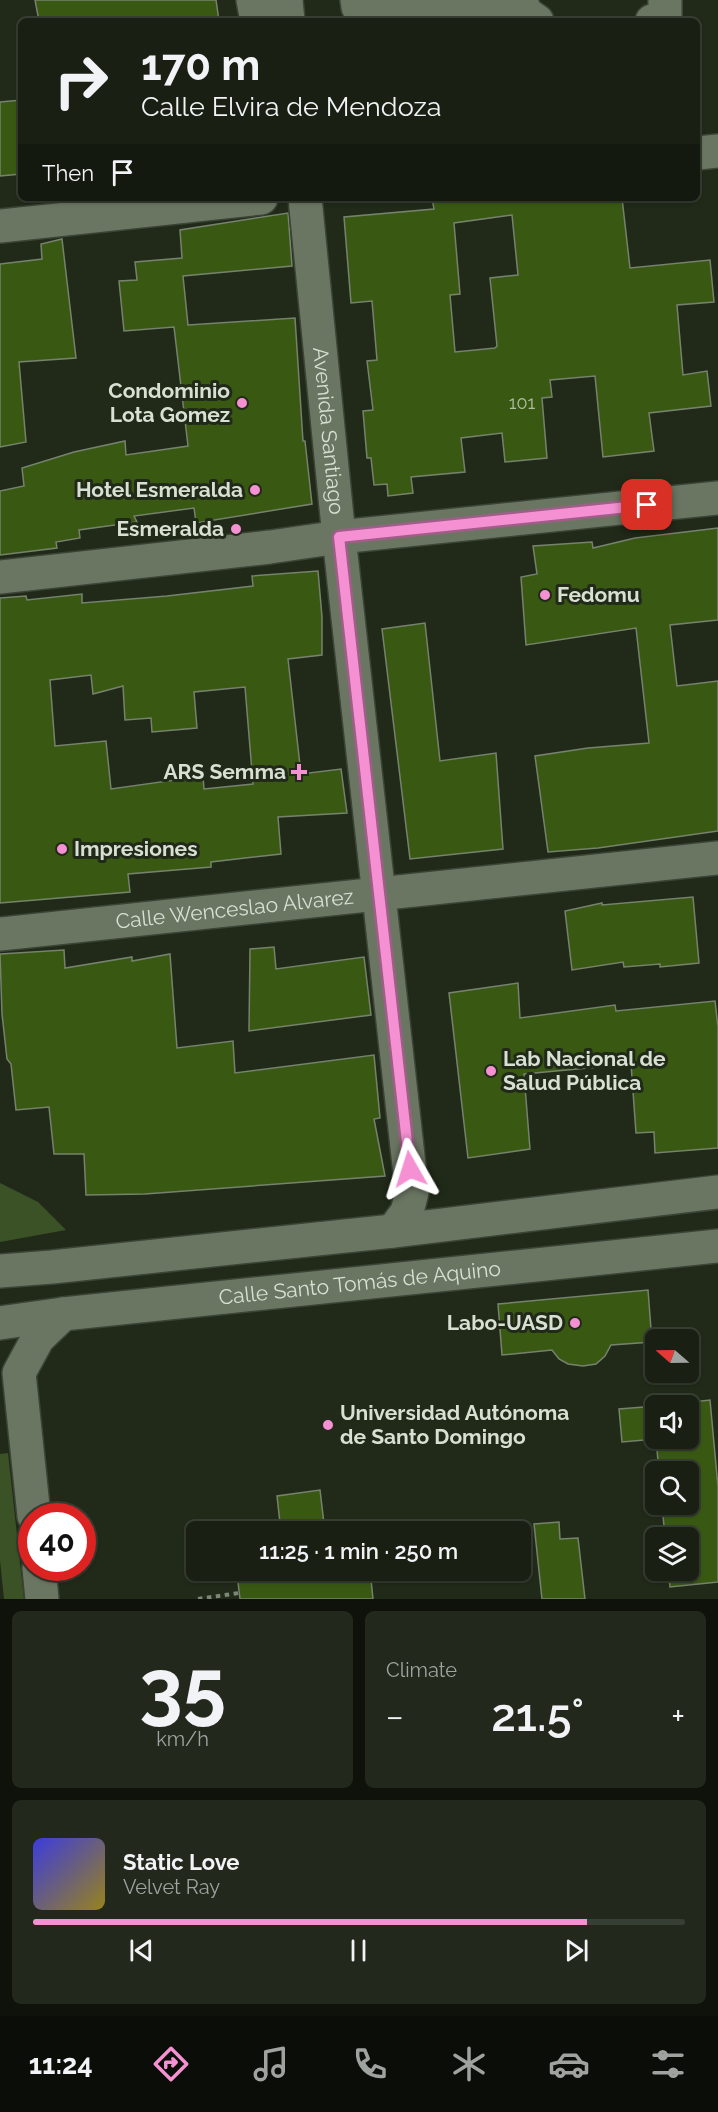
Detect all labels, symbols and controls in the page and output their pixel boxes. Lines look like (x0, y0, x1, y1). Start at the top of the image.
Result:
text: 170 m (141, 41, 260, 90)
icon: right (42, 42, 120, 120)
text: Calle Elvira de Mendoza (141, 91, 441, 122)
icon: arrive (106, 156, 139, 189)
text: Then (42, 160, 94, 186)
street label: Avenida Santiago (308, 346, 350, 516)
place label: Condominio Lota Gomez (108, 378, 230, 427)
house number: 101 (509, 392, 536, 413)
marker: Condominio Lota Gomez (235, 396, 249, 410)
place label: Hotel Esmeralda (76, 477, 243, 502)
pin (621, 479, 672, 530)
marker: Hotel Esmeralda (248, 483, 262, 497)
icon: arrive (630, 488, 663, 521)
place label: Esmeralda (117, 516, 224, 541)
marker: Esmeralda (229, 522, 243, 536)
place label: Fedomu (557, 582, 640, 607)
marker: Fedomu (538, 588, 552, 602)
place label: ARS Semma (163, 759, 286, 784)
marker: ARS Semma (290, 763, 308, 781)
place label: Impresiones (74, 836, 198, 861)
marker: Impresiones (55, 842, 69, 856)
street label: Calle Wenceslao Alvarez (114, 884, 355, 934)
place label: Lab Nacional de Salud Pública (503, 1046, 666, 1095)
marker: Lab Nacional de Salud Pública (484, 1064, 498, 1078)
position arrow (378, 1137, 442, 1201)
street label: Calle Santo Tomás de Aquino (217, 1256, 502, 1310)
place label: Labo-UASD (447, 1310, 563, 1335)
marker: Labo-UASD (568, 1316, 582, 1330)
north arrow (645, 1329, 699, 1383)
map controls (645, 1329, 699, 1581)
button: sound (645, 1395, 699, 1449)
place label: Universidad Autónoma de Santo Domingo (340, 1400, 569, 1449)
marker: Universidad Autónoma de Santo Domingo (321, 1418, 335, 1432)
button: search (645, 1461, 699, 1515)
speed limit sign: 40 (18, 1503, 96, 1581)
button: layers (645, 1527, 699, 1581)
text: 11:25 · 1 min · 250 m (259, 1538, 458, 1564)
text: 35 (139, 1642, 226, 1733)
text: Climate (386, 1658, 457, 1682)
text: 21.5° (491, 1689, 584, 1742)
text: − (386, 1697, 404, 1736)
text: + (671, 1697, 685, 1736)
text: km/h (156, 1727, 209, 1751)
text: Static Love (123, 1849, 240, 1875)
text: Velvet Ray (123, 1875, 220, 1899)
icon: previous (125, 1934, 158, 1967)
icon: pause (342, 1934, 375, 1967)
icon: next (560, 1934, 593, 1967)
icon: directions (150, 2043, 192, 2085)
icon: music (250, 2043, 292, 2085)
icon: phone (349, 2043, 391, 2085)
icon: climate (448, 2043, 490, 2085)
icon: car (548, 2043, 590, 2085)
icon: filters (647, 2043, 689, 2085)
text: 11:24 (29, 2049, 93, 2080)

